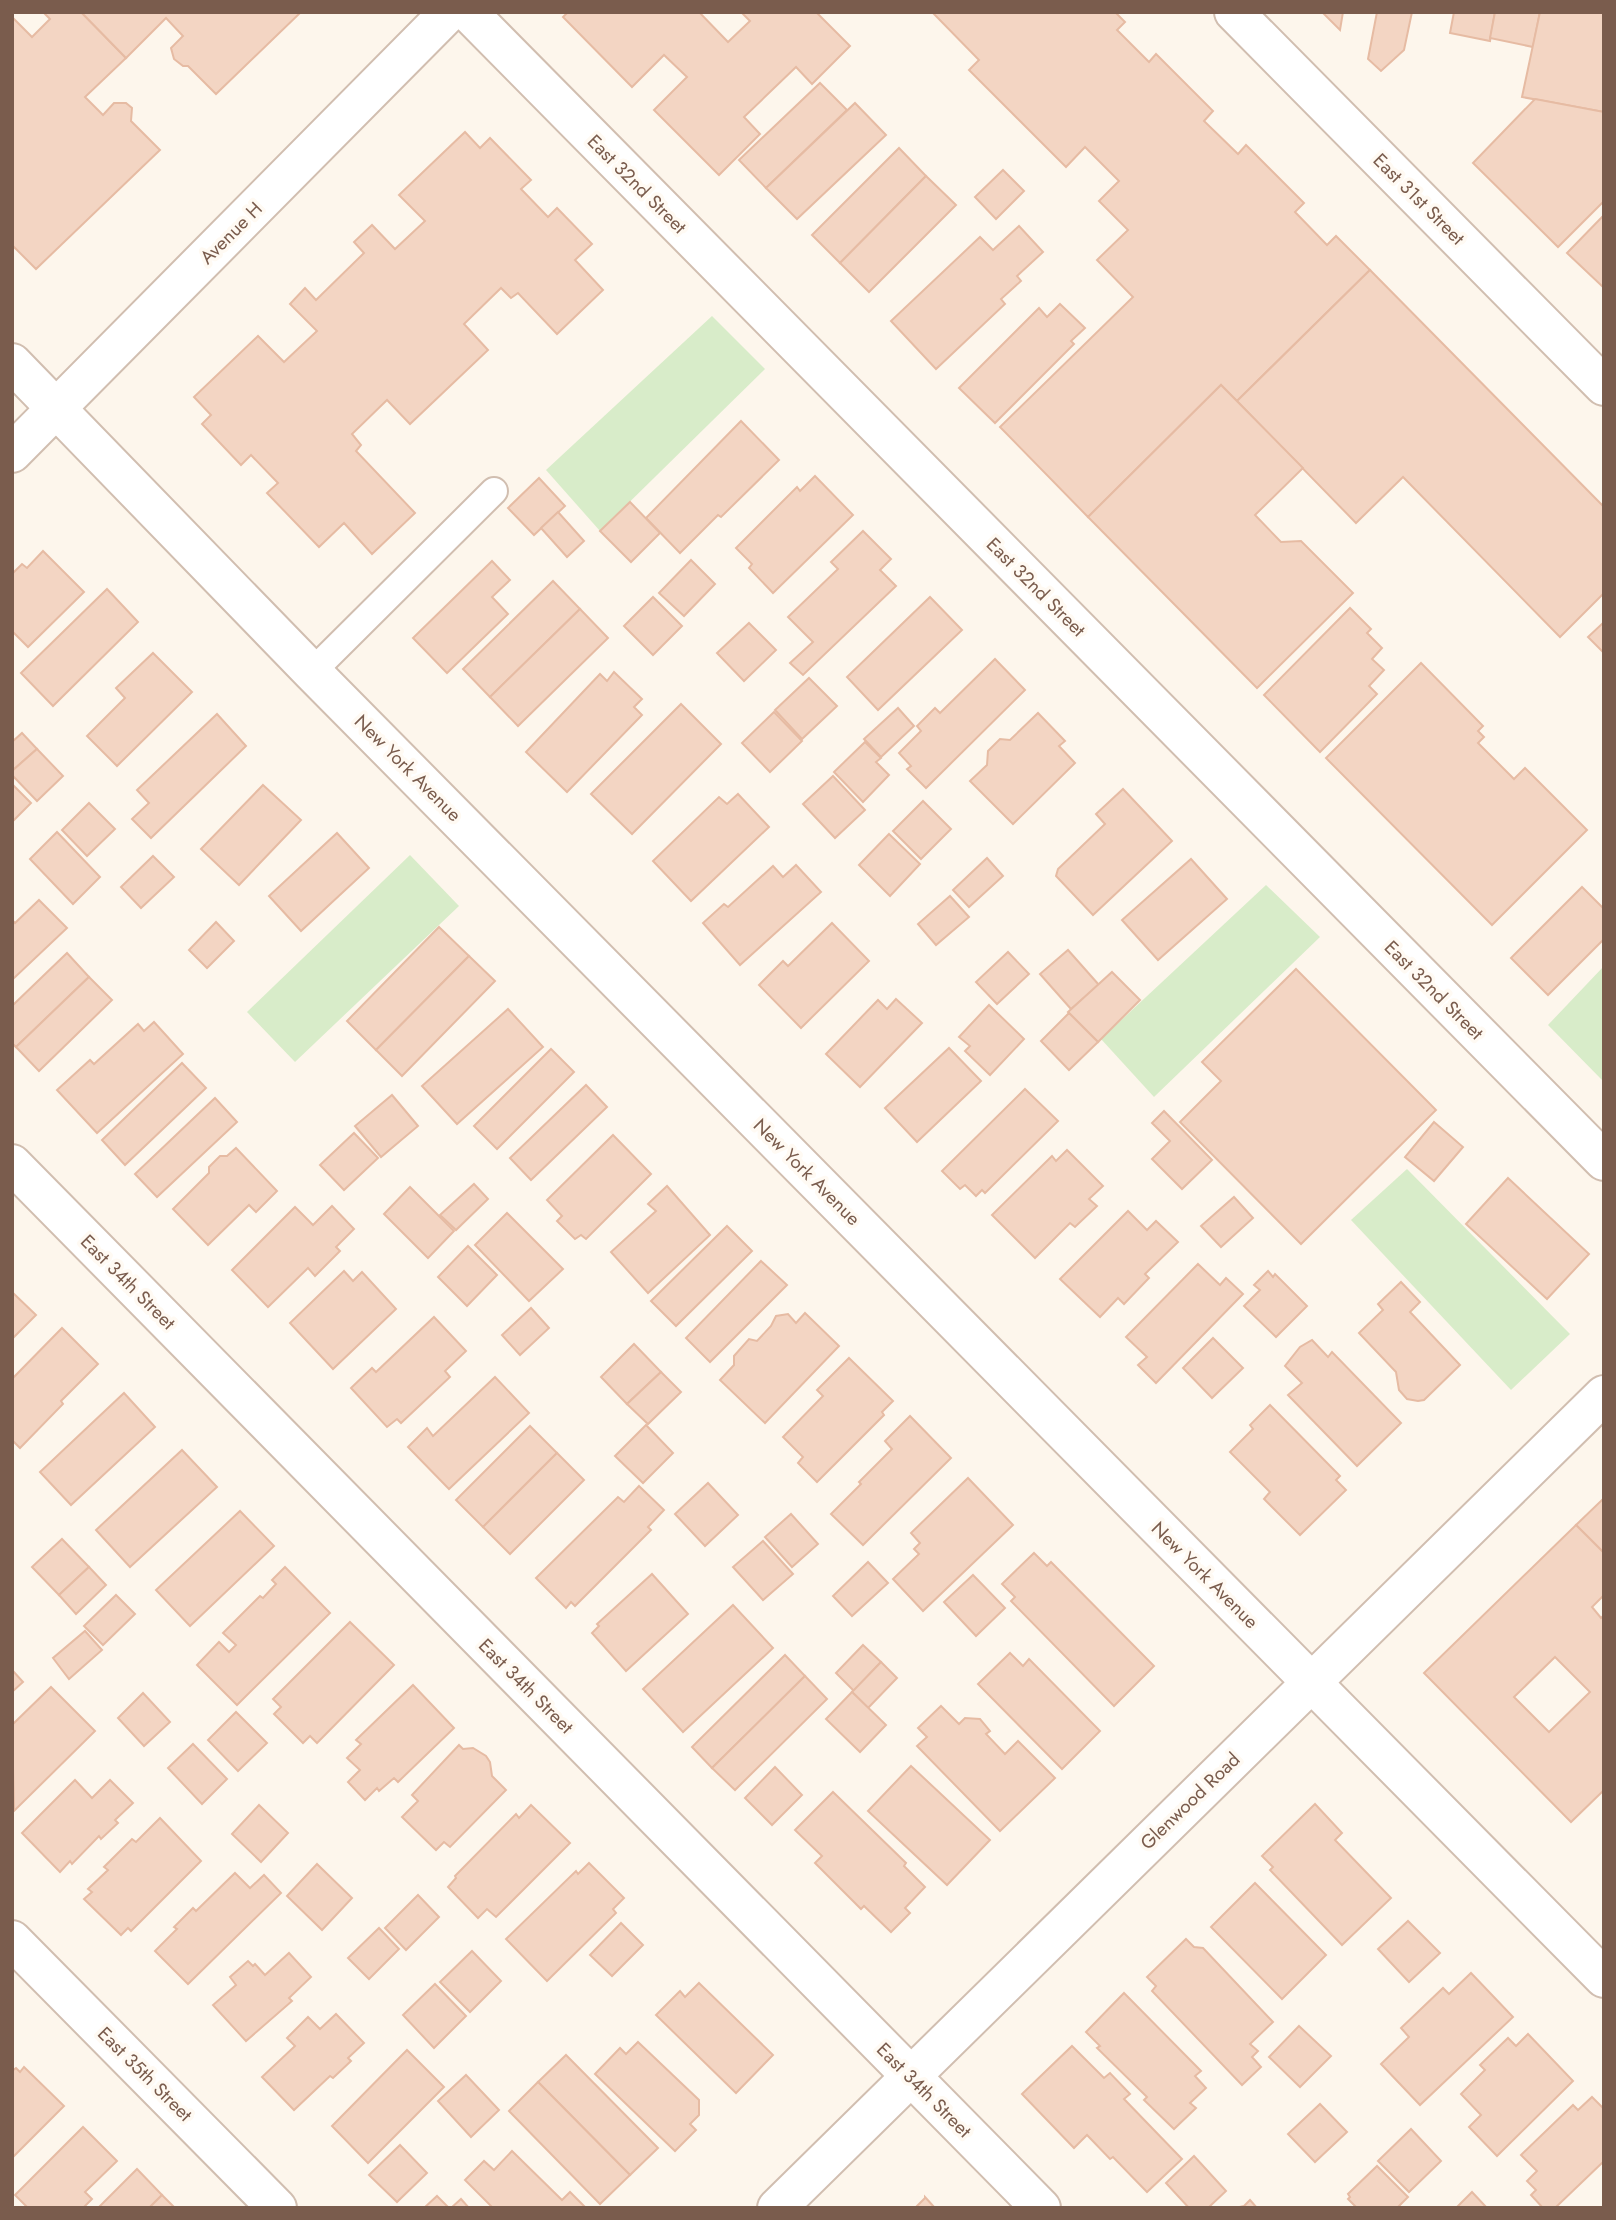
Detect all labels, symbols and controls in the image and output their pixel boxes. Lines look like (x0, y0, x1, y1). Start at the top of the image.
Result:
street label: East 32nd Street (581, 128, 693, 240)
street label: East 31st Street (1367, 147, 1471, 251)
street label: Avenue H (194, 196, 268, 270)
street label: East 32nd Street (980, 531, 1092, 643)
street label: New York Avenue (348, 708, 468, 828)
street label: East 32nd Street (1378, 934, 1490, 1046)
street label: New York Avenue (747, 1112, 867, 1232)
street label: East 34th Street (74, 1228, 182, 1336)
street label: New York Avenue (1145, 1515, 1265, 1635)
street label: East 34th Street (472, 1632, 580, 1740)
street label: Glenwood Road (1134, 1746, 1246, 1856)
street label: East 35th Street (92, 2021, 199, 2128)
street label: East 34th Street (870, 2036, 978, 2144)

